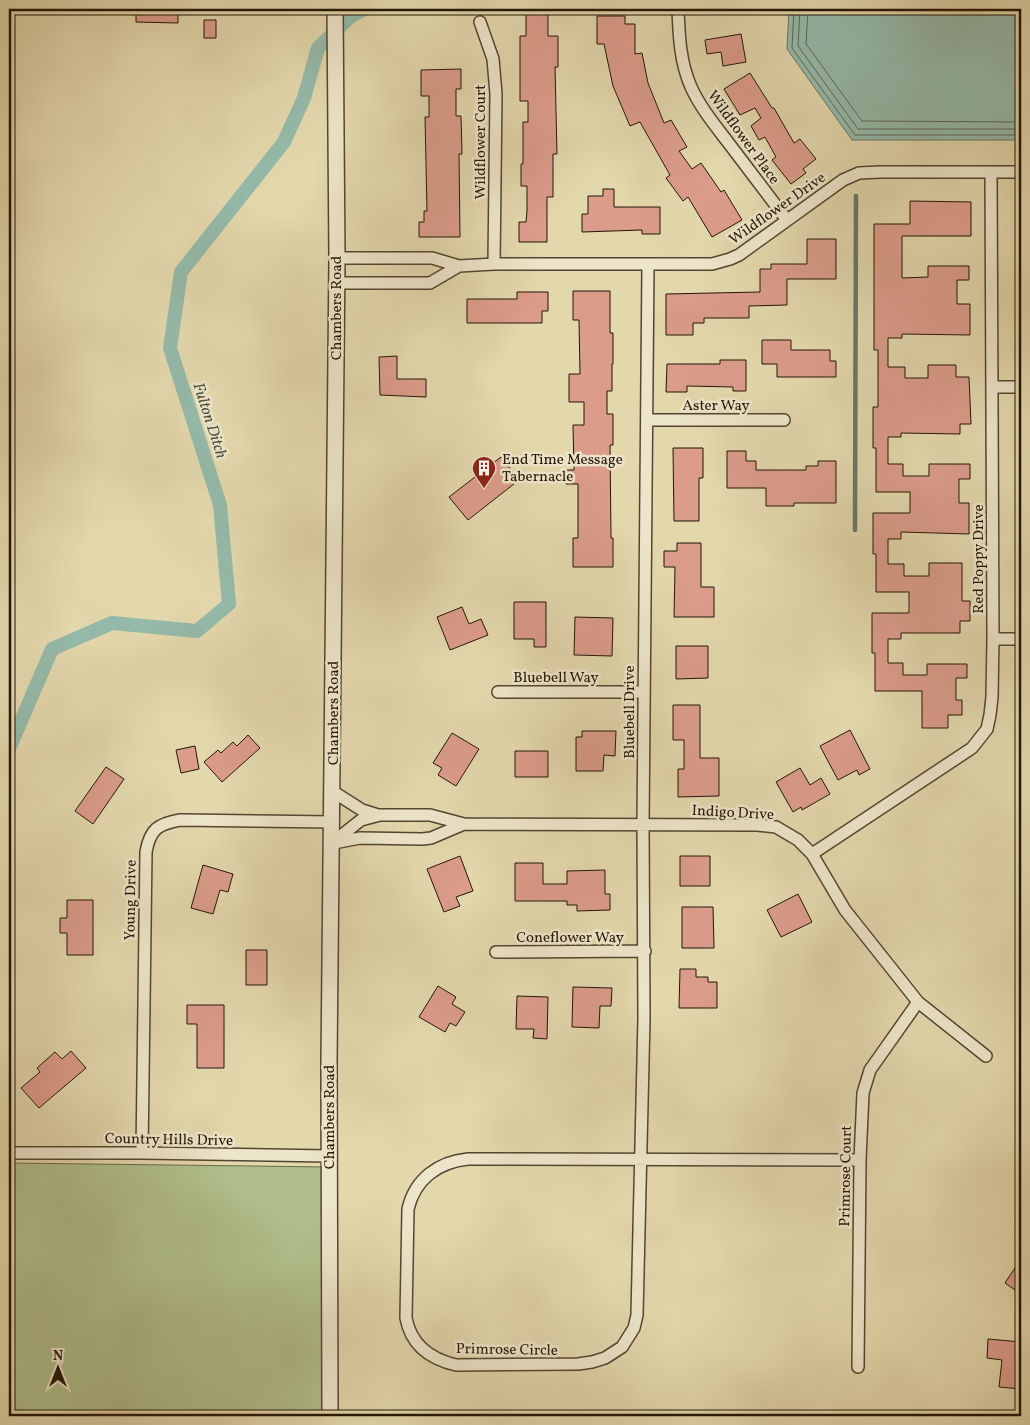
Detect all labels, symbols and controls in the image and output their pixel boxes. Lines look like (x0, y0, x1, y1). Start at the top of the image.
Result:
street label: Wildflower Court (471, 85, 492, 199)
street label: Wildflower Place (701, 87, 784, 189)
street label: Wildflower Drive (725, 168, 830, 250)
street label: Chambers Road (327, 256, 348, 360)
water label: Fulton Ditch (187, 380, 232, 461)
street label: Aster Way (682, 396, 750, 417)
place label: End Time Message Tabernacle (502, 450, 623, 488)
building icon: End Time Message Tabernacle (471, 455, 497, 489)
street label: Red Poppy Drive (969, 504, 990, 614)
street label: Chambers Road (324, 661, 345, 765)
street label: Bluebell Drive (620, 665, 641, 759)
street label: Bluebell Way (513, 668, 599, 689)
street label: Indigo Drive (691, 801, 775, 826)
street label: Young Drive (120, 859, 143, 941)
street label: Coneflower Way (516, 928, 624, 949)
street label: Chambers Road (320, 1065, 341, 1169)
street label: Primrose Court (835, 1125, 858, 1227)
street label: Country Hills Drive (105, 1129, 233, 1152)
street label: Primrose Circle (456, 1339, 558, 1362)
north arrow (32, 1342, 82, 1392)
text: N (53, 1347, 63, 1366)

